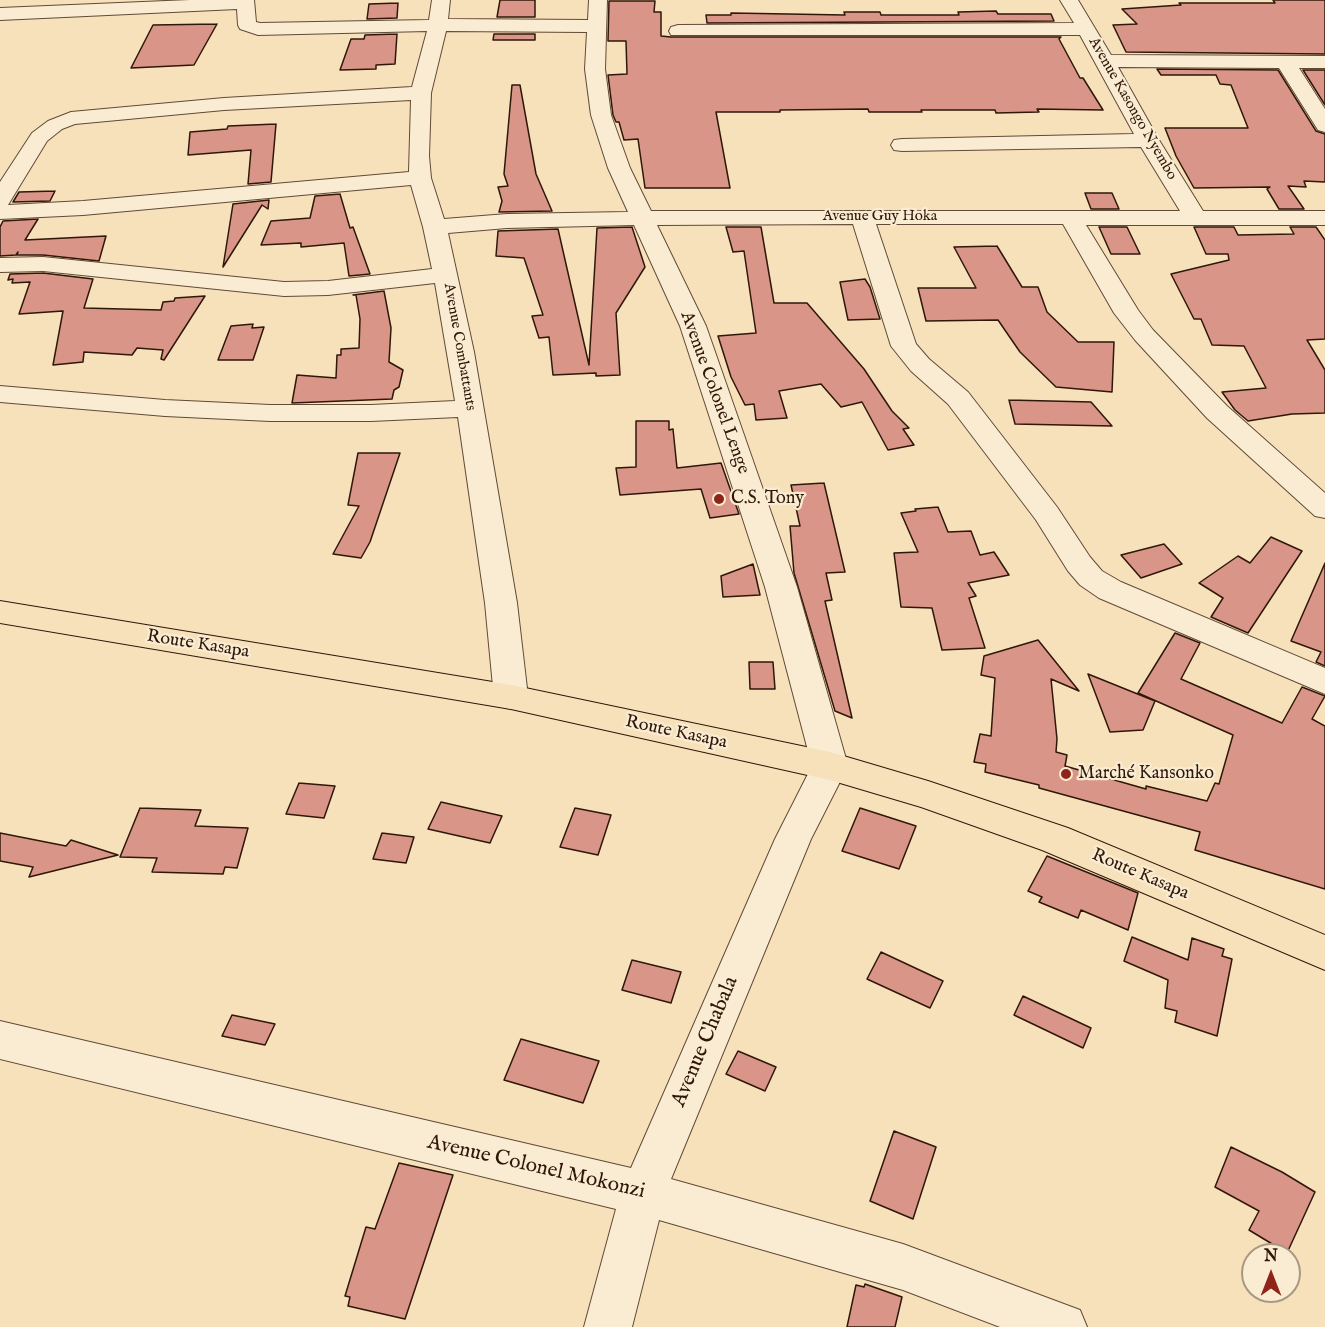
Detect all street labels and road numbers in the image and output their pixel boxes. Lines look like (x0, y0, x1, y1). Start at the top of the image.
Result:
street label: Avenue Kasongo Nyembo (1084, 35, 1180, 183)
street label: Avenue Guy Hoka (823, 208, 937, 226)
street label: Avenue Combattants (439, 282, 479, 412)
street label: Avenue Colonel Lenge (675, 309, 753, 477)
street label: Route Kasapa (145, 626, 251, 664)
street label: Route Kasapa (623, 712, 729, 754)
street label: Route Kasapa (1088, 845, 1192, 905)
street label: Avenue Chabala (667, 973, 745, 1111)
street label: Avenue Colonel Mokonzi (425, 1131, 647, 1205)

